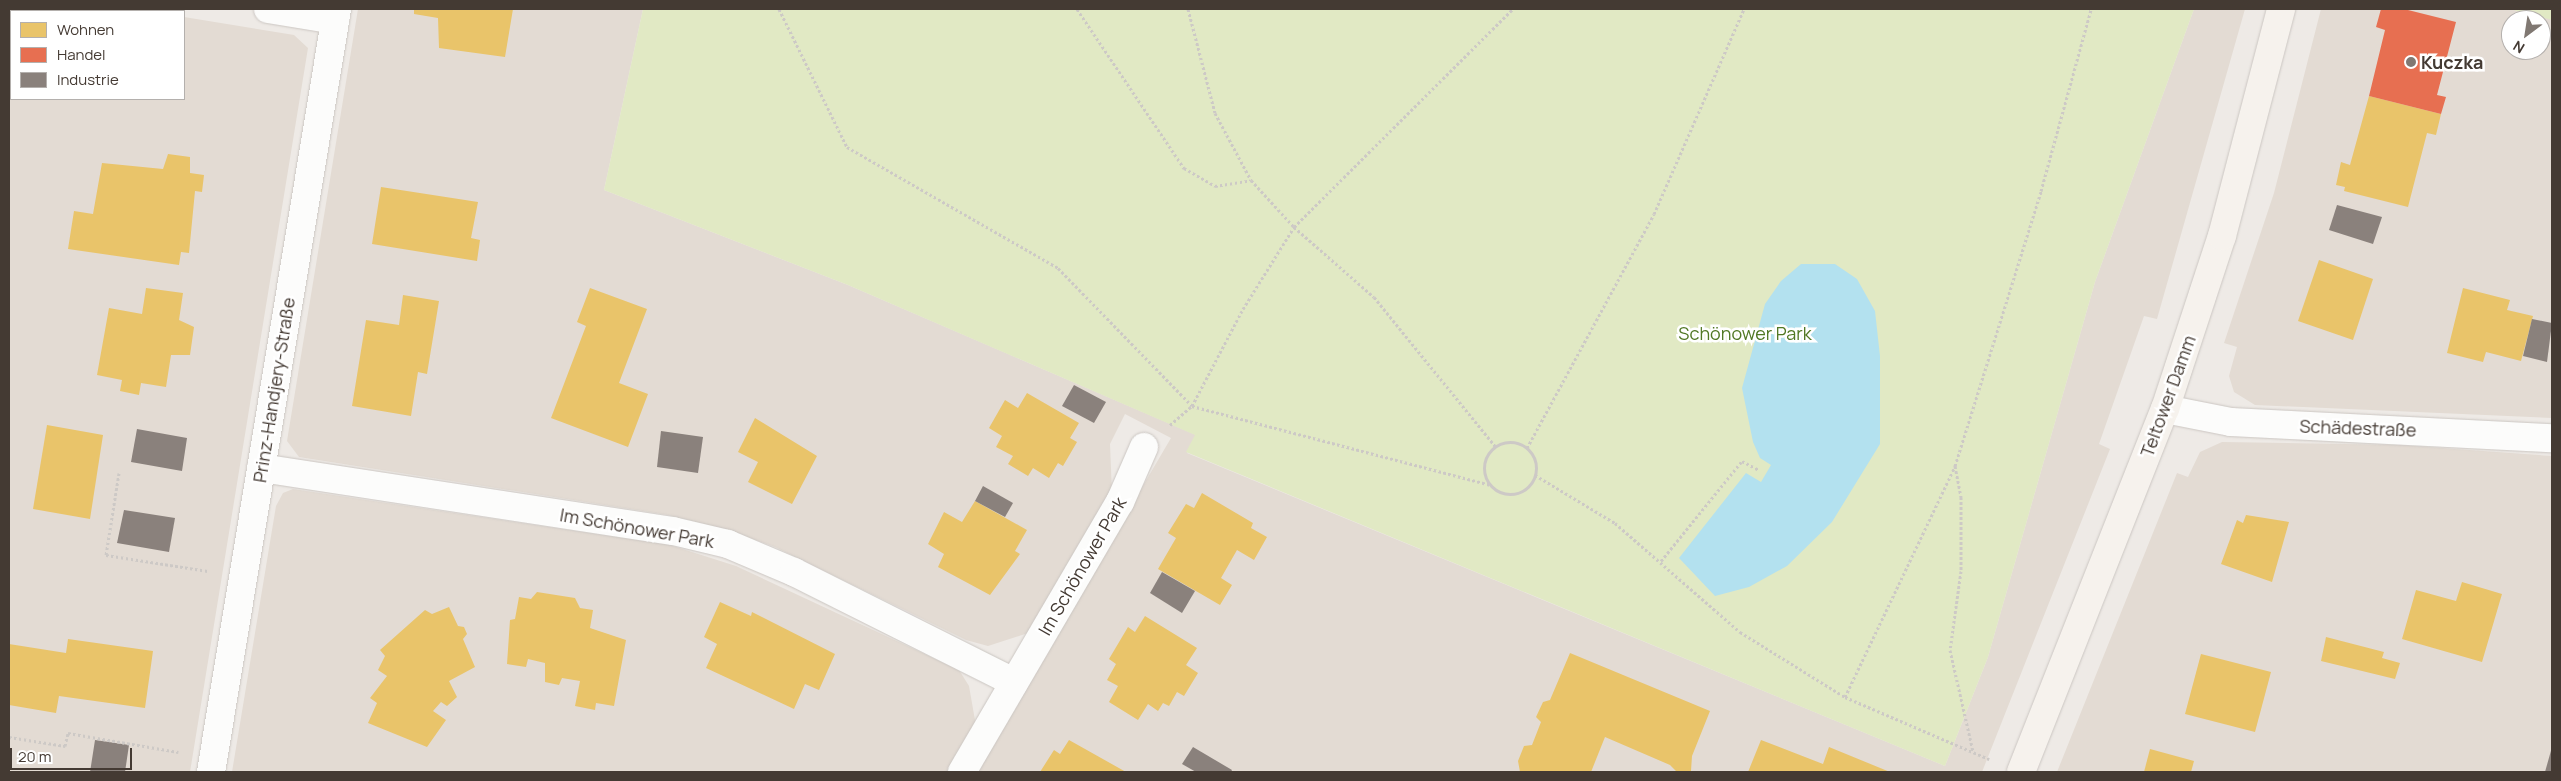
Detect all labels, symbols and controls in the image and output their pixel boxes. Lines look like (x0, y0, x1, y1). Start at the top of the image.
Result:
legend (10, 10, 185, 100)
north arrow (2501, 10, 2551, 60)
text: Wohnen (57, 19, 114, 40)
text: N (2509, 37, 2528, 58)
text: Handel (57, 44, 106, 65)
place label: Kuczka (2421, 51, 2483, 73)
marker: Kuczka (2405, 56, 2417, 68)
text: Industrie (57, 69, 119, 90)
street label: Prinz-Handjery-Straße (249, 296, 299, 484)
park label: Schönower Park (1678, 322, 1812, 344)
street label: Teltower Damm (2136, 332, 2200, 460)
street label: Schädestraße (2299, 415, 2417, 441)
street label: Im Schönower Park (1034, 493, 1130, 639)
street label: Im Schönower Park (558, 504, 716, 552)
scale bar (12, 738, 135, 770)
text: 20 m (18, 746, 51, 767)

